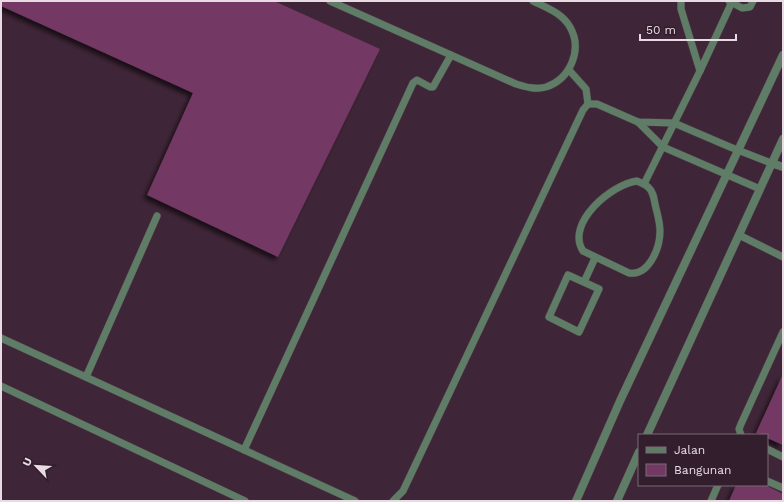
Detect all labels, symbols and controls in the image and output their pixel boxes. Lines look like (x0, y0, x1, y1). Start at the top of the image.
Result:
scale bar (640, 16, 736, 42)
text: 50 m (646, 23, 676, 37)
legend (638, 434, 768, 486)
text: Jalan (674, 443, 705, 457)
north arrow (16, 446, 56, 486)
text: U (20, 456, 35, 468)
text: Bangunan (674, 463, 732, 477)

